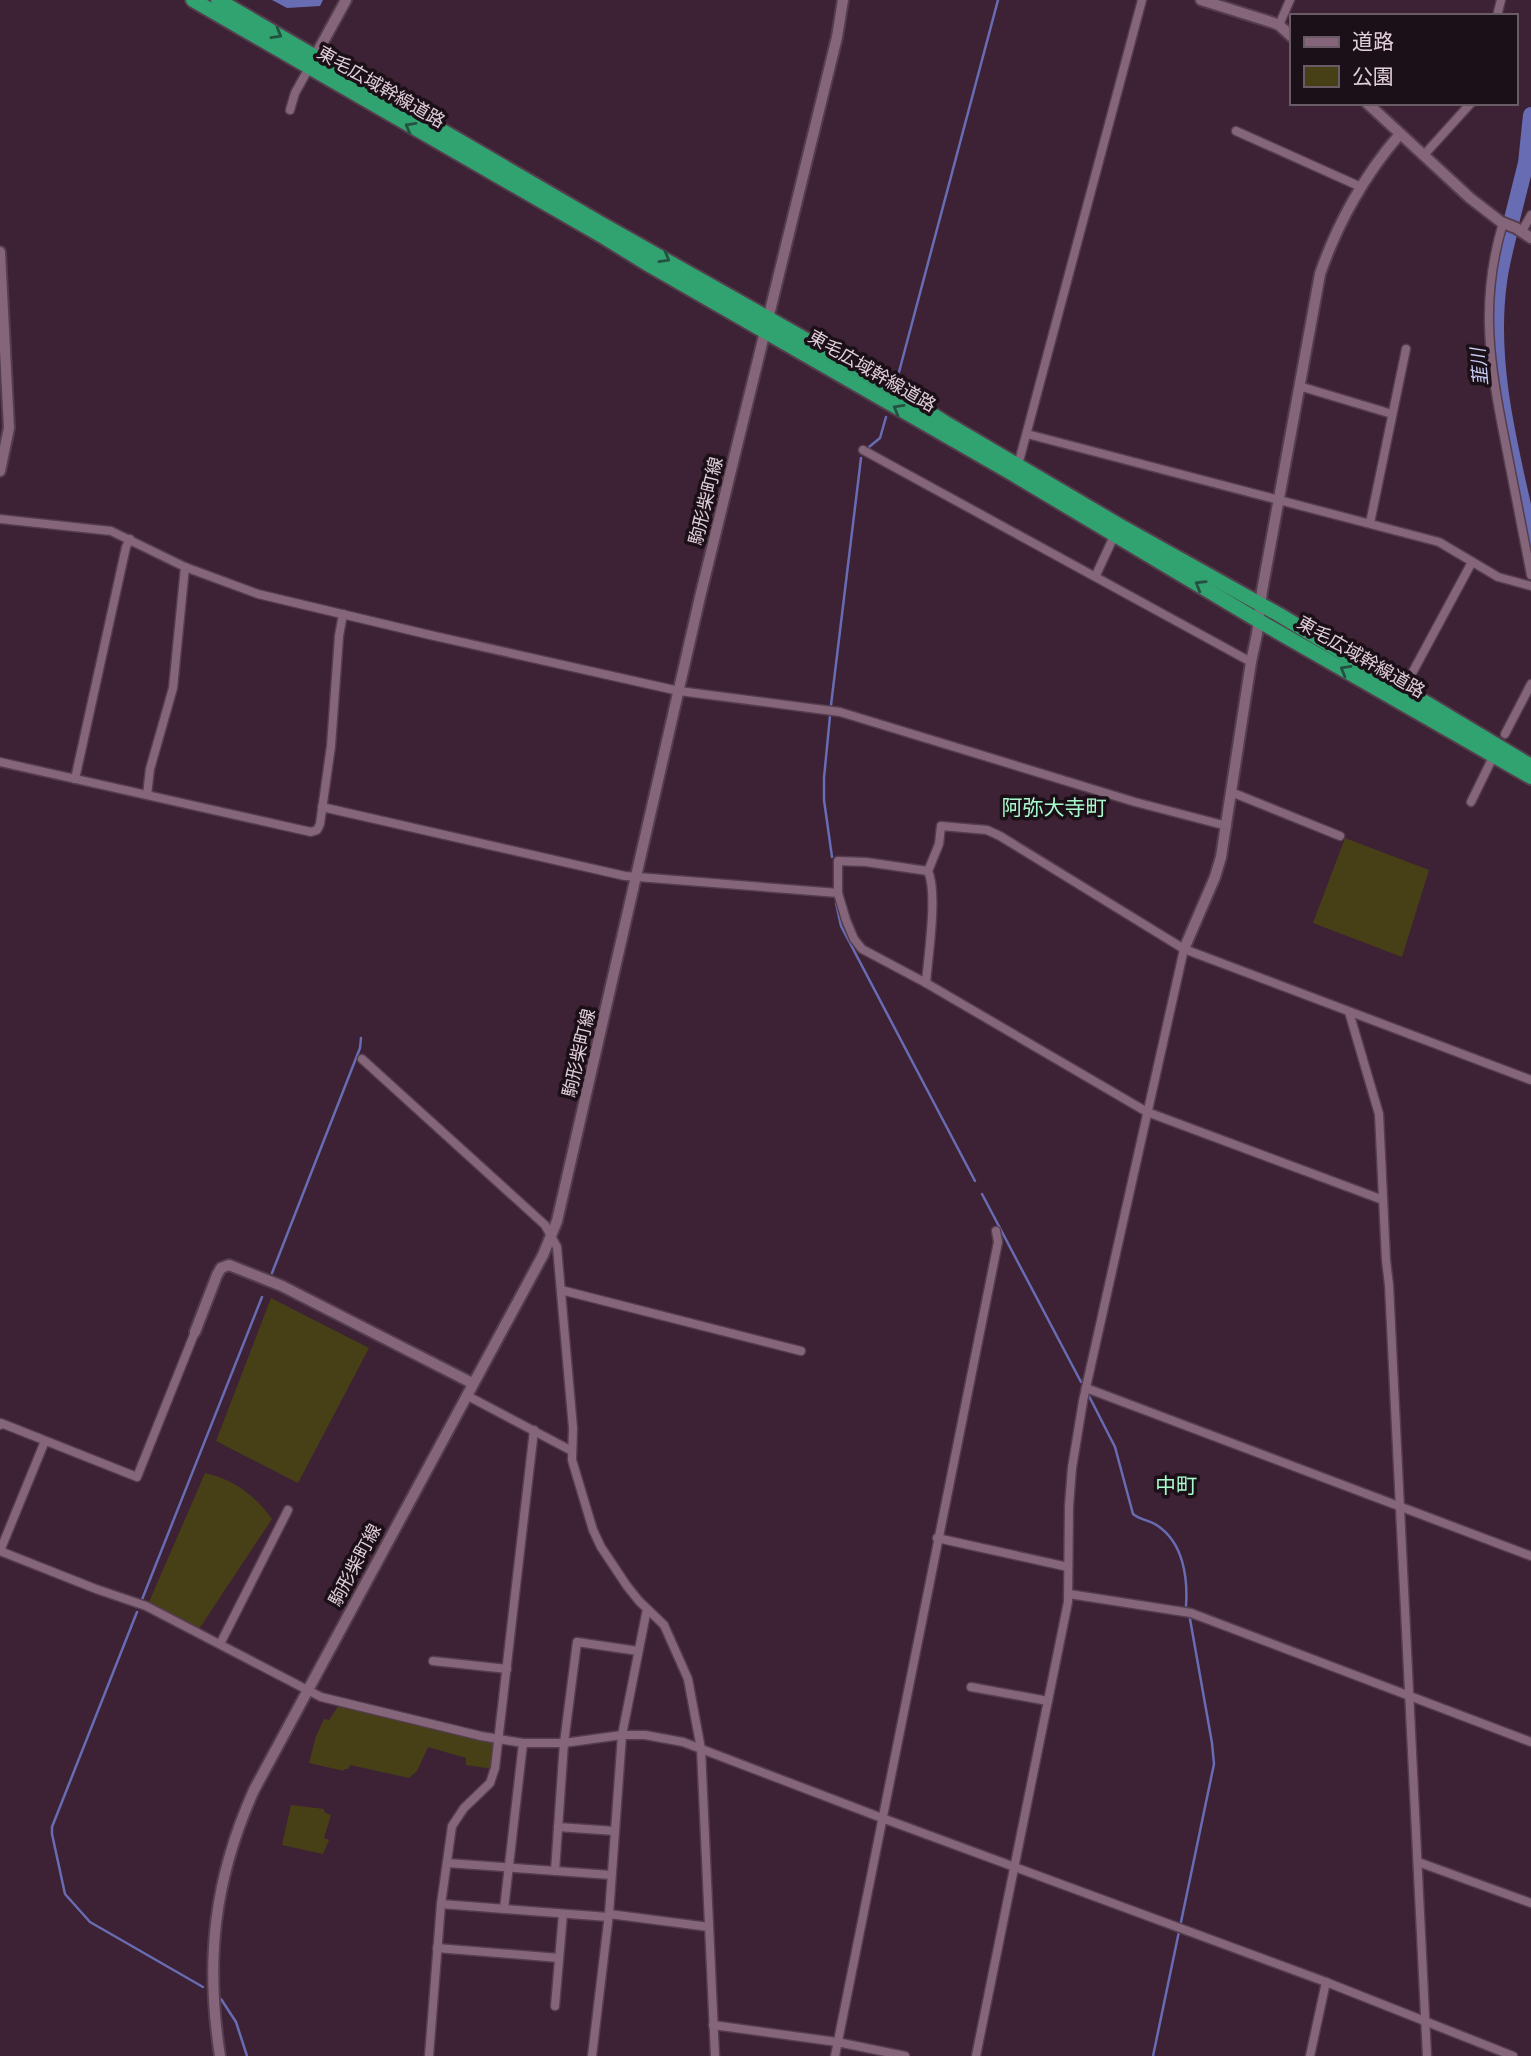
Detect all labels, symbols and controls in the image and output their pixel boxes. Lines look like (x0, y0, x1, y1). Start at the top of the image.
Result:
legend (1290, 14, 1517, 105)
one-way arrow (269, 26, 282, 39)
text: 道路 (1352, 28, 1394, 55)
street label: 東毛広域幹線道路 (313, 41, 449, 133)
text: 公園 (1352, 63, 1394, 90)
one-way arrow (405, 122, 417, 135)
one-way arrow (657, 250, 670, 263)
street label: 東毛広域幹線道路 (804, 325, 940, 417)
water label: 韮川 (1465, 345, 1493, 387)
one-way arrow (893, 404, 906, 417)
street label: 駒形柴町線 (683, 454, 728, 547)
one-way arrow (1195, 581, 1208, 594)
street label: 東毛広域幹線道路 (1293, 611, 1429, 703)
one-way arrow (1339, 665, 1352, 678)
district label: 阿弥大寺町 (1002, 794, 1107, 821)
street label: 駒形柴町線 (557, 1006, 600, 1099)
district label: 中町 (1155, 1472, 1197, 1499)
street label: 駒形柴町線 (323, 1520, 386, 1610)

